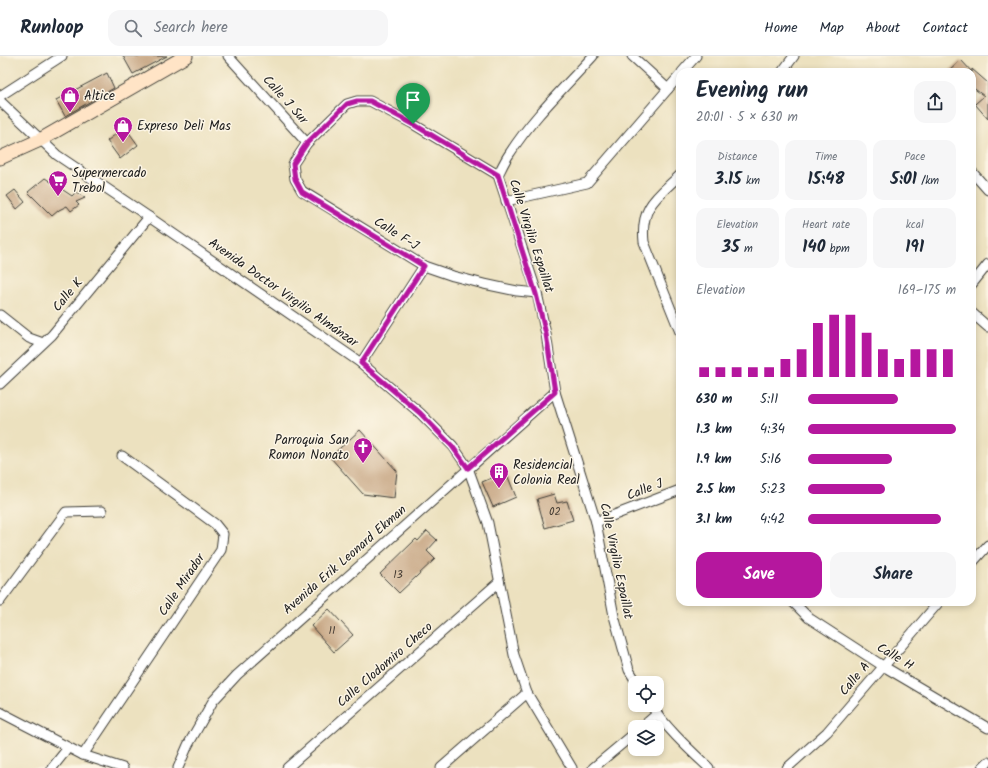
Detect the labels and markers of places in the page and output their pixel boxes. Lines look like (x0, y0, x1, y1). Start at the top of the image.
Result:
pin (396, 83, 430, 124)
shop icon: Altice (59, 85, 81, 113)
place label: Altice (84, 86, 115, 107)
shop icon: Expreso Deli Mas (112, 115, 134, 143)
place label: Expreso Deli Mas (137, 116, 231, 137)
place label: Supermercado Trebol (72, 163, 146, 199)
supermarket icon: Supermercado Trebol (47, 169, 69, 197)
place label: Parroquia San Romon Nonato (269, 430, 349, 466)
church icon: Parroquia San Romon Nonato (352, 436, 374, 464)
place label: Residencial Colonia Real (513, 455, 580, 491)
building icon: Residencial Colonia Real (488, 461, 510, 489)

